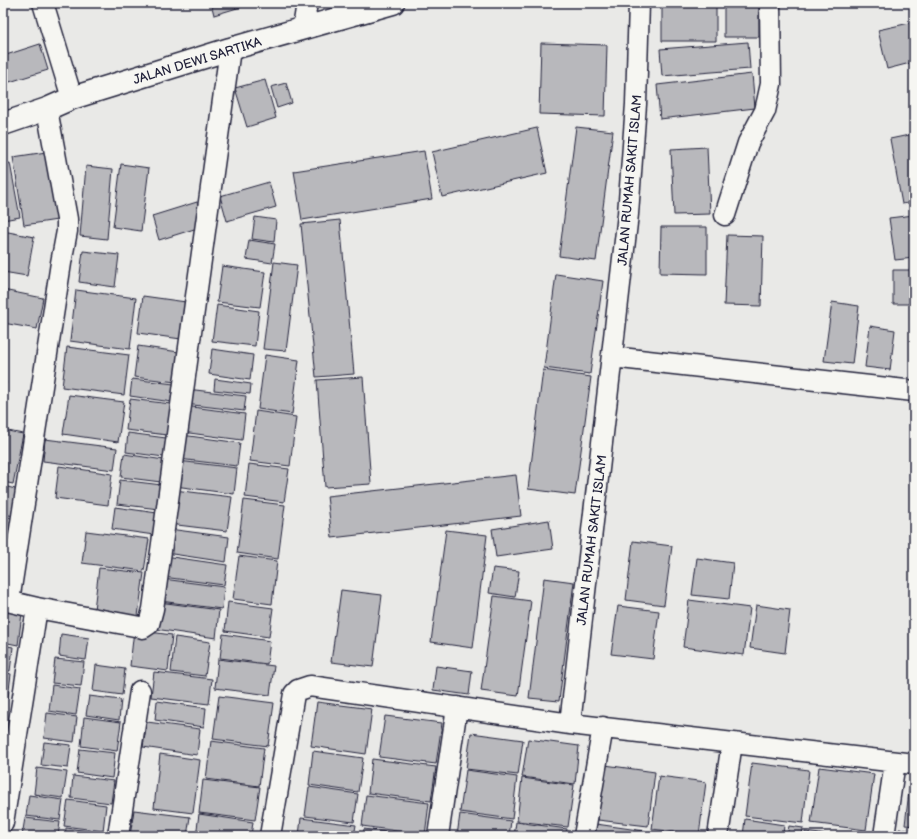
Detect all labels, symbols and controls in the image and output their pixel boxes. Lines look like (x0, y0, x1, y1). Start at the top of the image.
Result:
street label: JALAN DEWI SARTIKA (131, 34, 263, 88)
street label: JALAN RUMAH SAKIT ISLAM (615, 94, 645, 266)
street label: JALAN RUMAH SAKIT ISLAM (574, 454, 610, 626)

